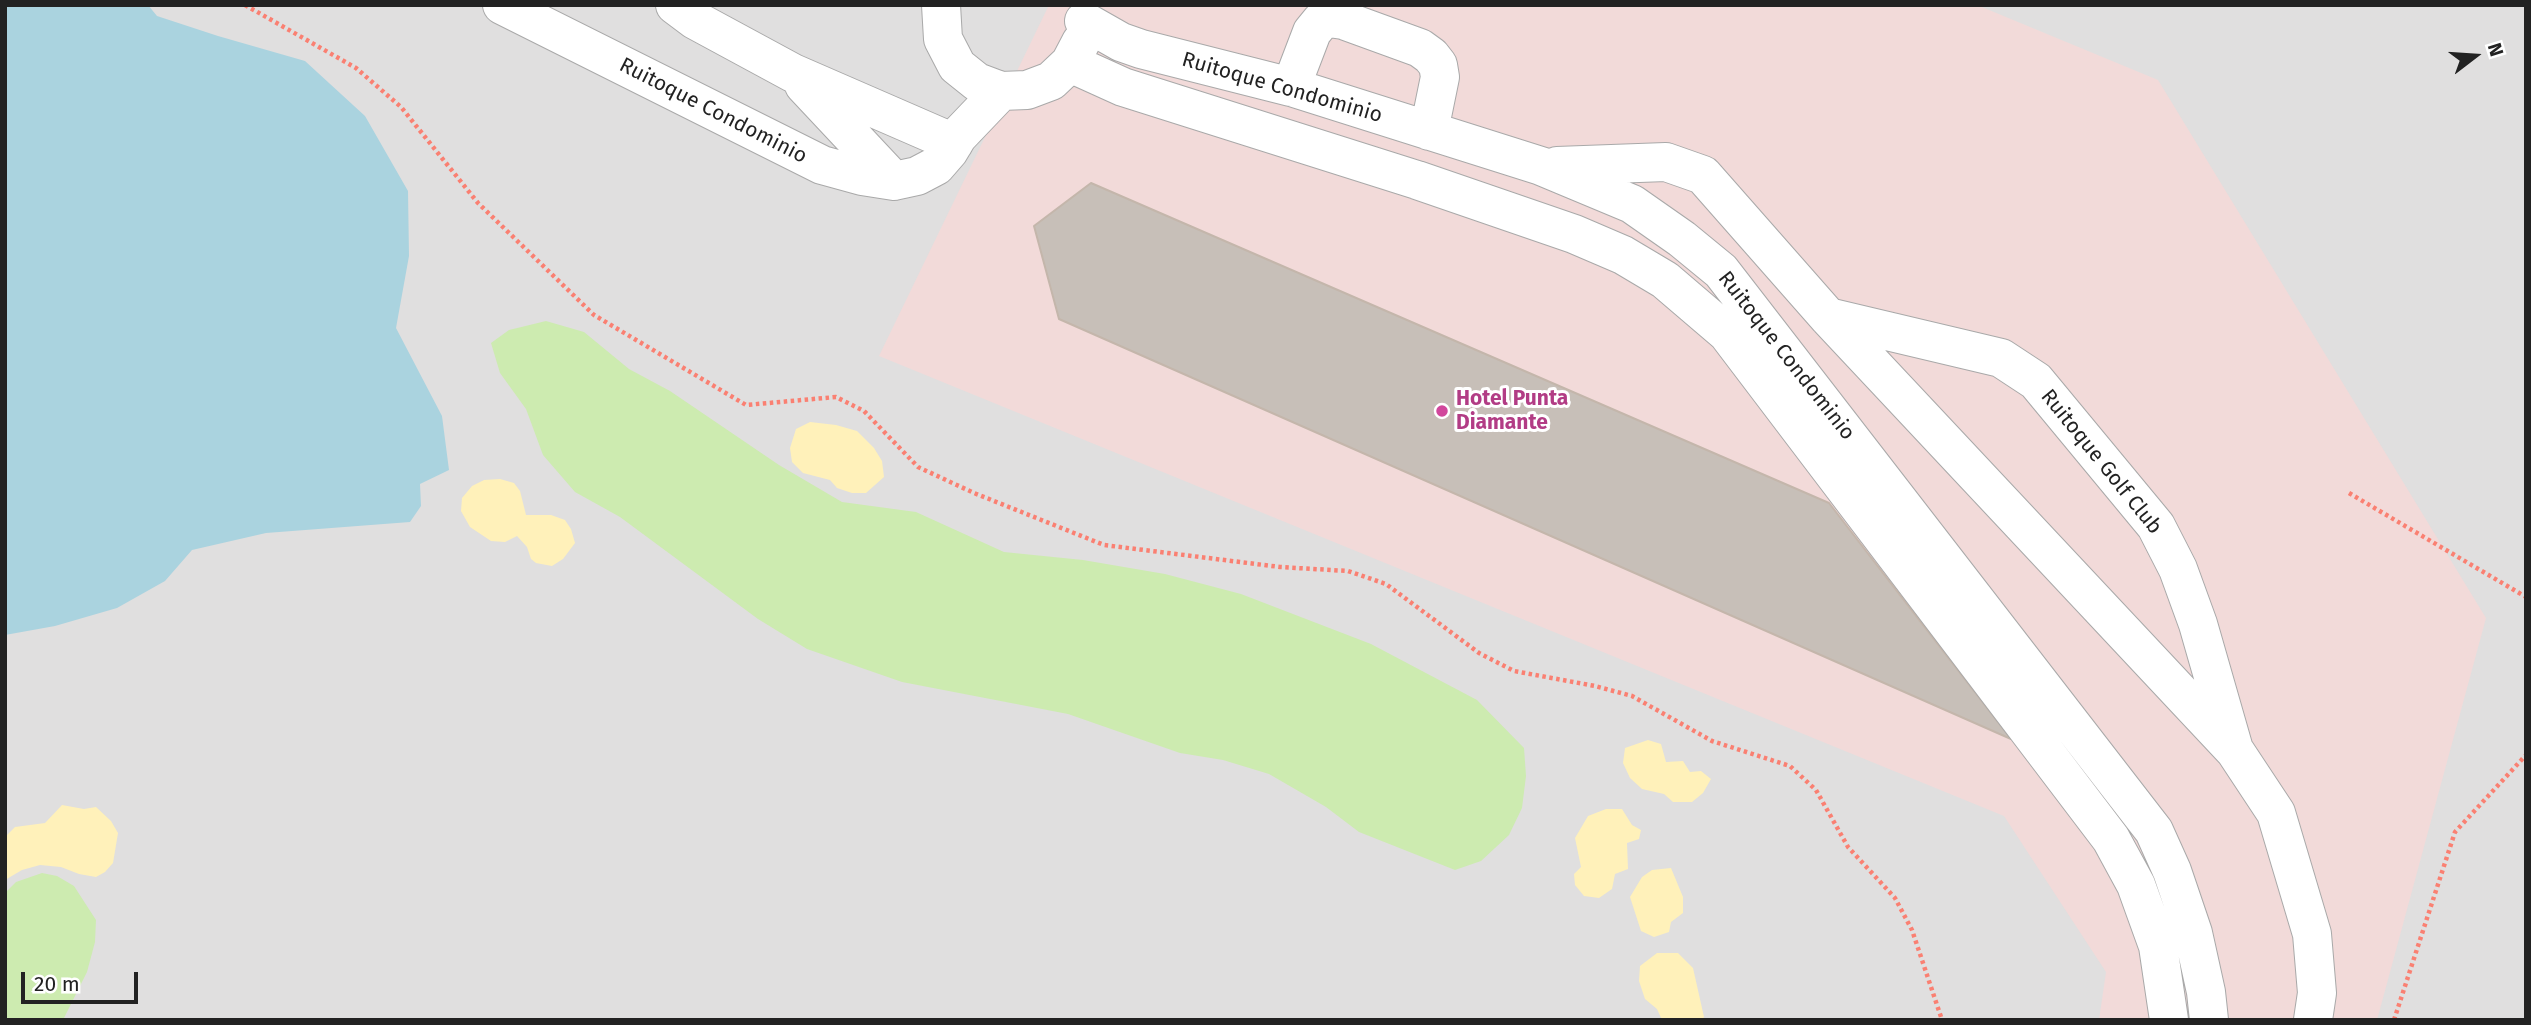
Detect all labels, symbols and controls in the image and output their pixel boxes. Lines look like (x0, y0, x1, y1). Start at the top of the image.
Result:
north arrow (2440, 21, 2510, 91)
text: N (2483, 40, 2508, 59)
street label: Ruitoque Condominio (1179, 47, 1385, 129)
street label: Ruitoque Condominio (615, 53, 811, 169)
street label: Ruitoque Condominio (1712, 267, 1860, 445)
street label: Ruitoque Golf Club (2035, 385, 2167, 539)
place label: Hotel Punta Diamante (1456, 386, 1568, 436)
marker: Hotel Punta Diamante (1434, 403, 1450, 419)
scale bar (24, 958, 142, 1002)
text: 20 m (34, 971, 80, 997)

